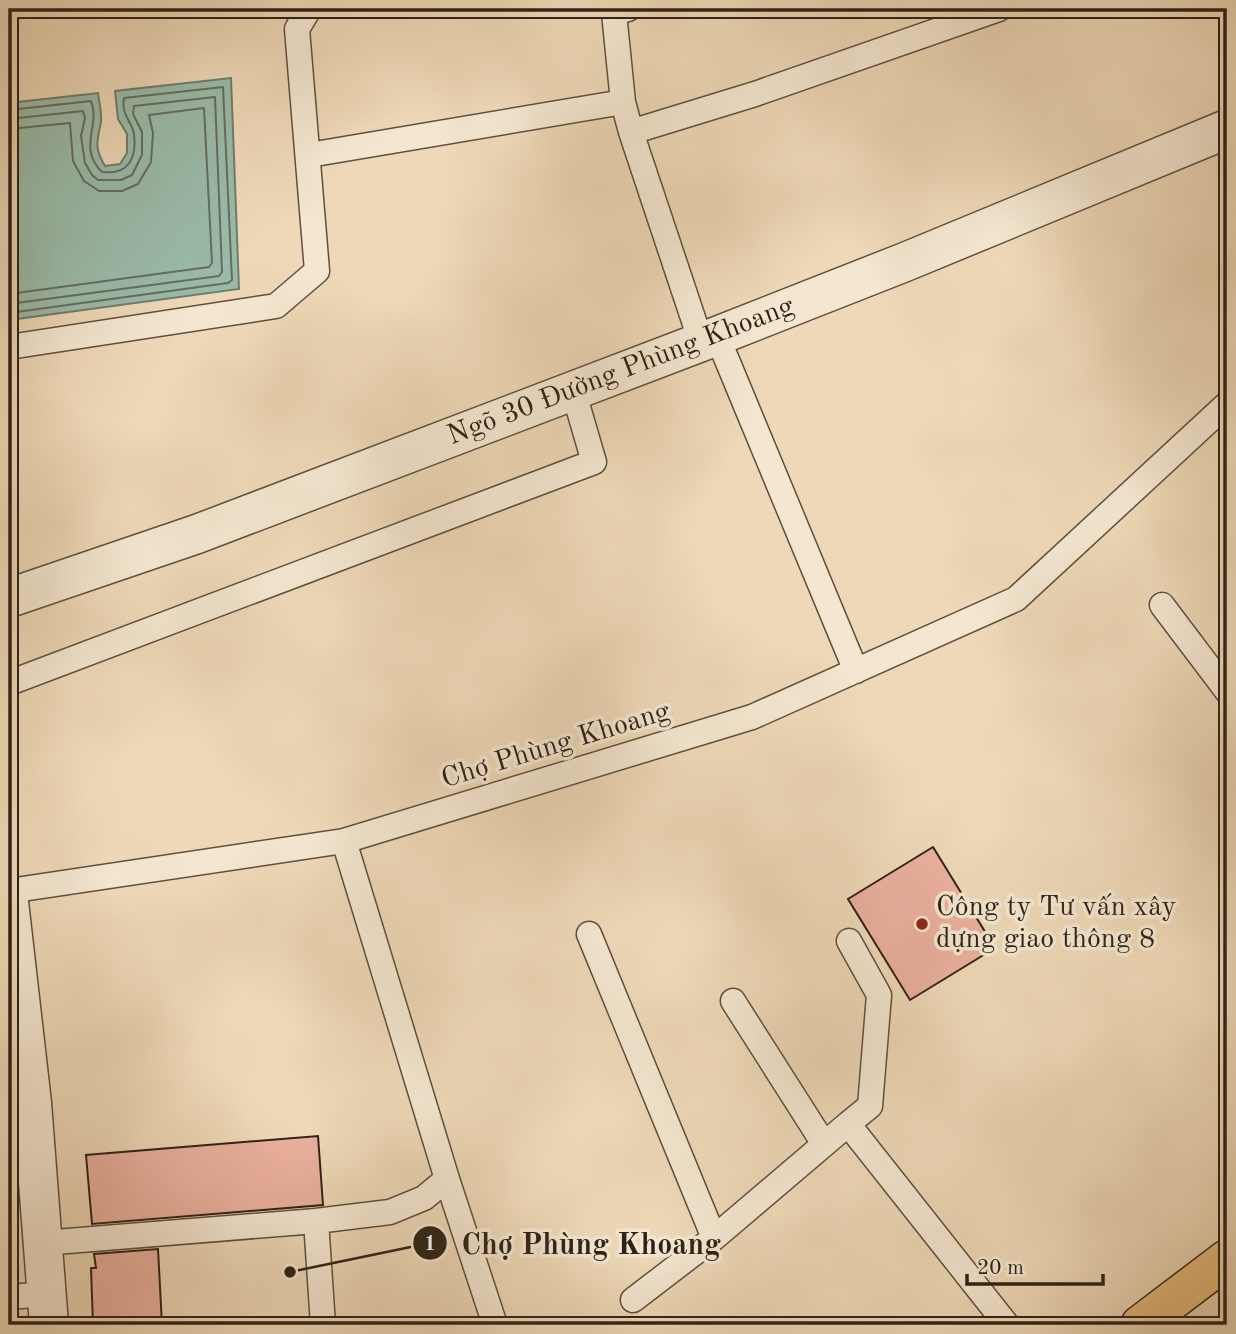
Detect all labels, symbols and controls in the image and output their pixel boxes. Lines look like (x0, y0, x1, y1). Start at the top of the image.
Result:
street label: Ngõ 30 Đường Phùng Khoang (444, 293, 798, 451)
street label: Chợ Phùng Khoang (438, 698, 674, 794)
place label: Công ty Tư vấn xây dựng giao thông 8 (936, 893, 1177, 954)
marker: Công ty Tư vấn xây dựng giao thông 8 (914, 916, 930, 932)
callout: Chợ Phùng Khoang (413, 1218, 735, 1269)
text: Chợ Phùng Khoang (461, 1231, 721, 1261)
text: 1 (424, 1234, 436, 1255)
scale bar (967, 1243, 1103, 1287)
text: 20 m (977, 1258, 1024, 1279)

